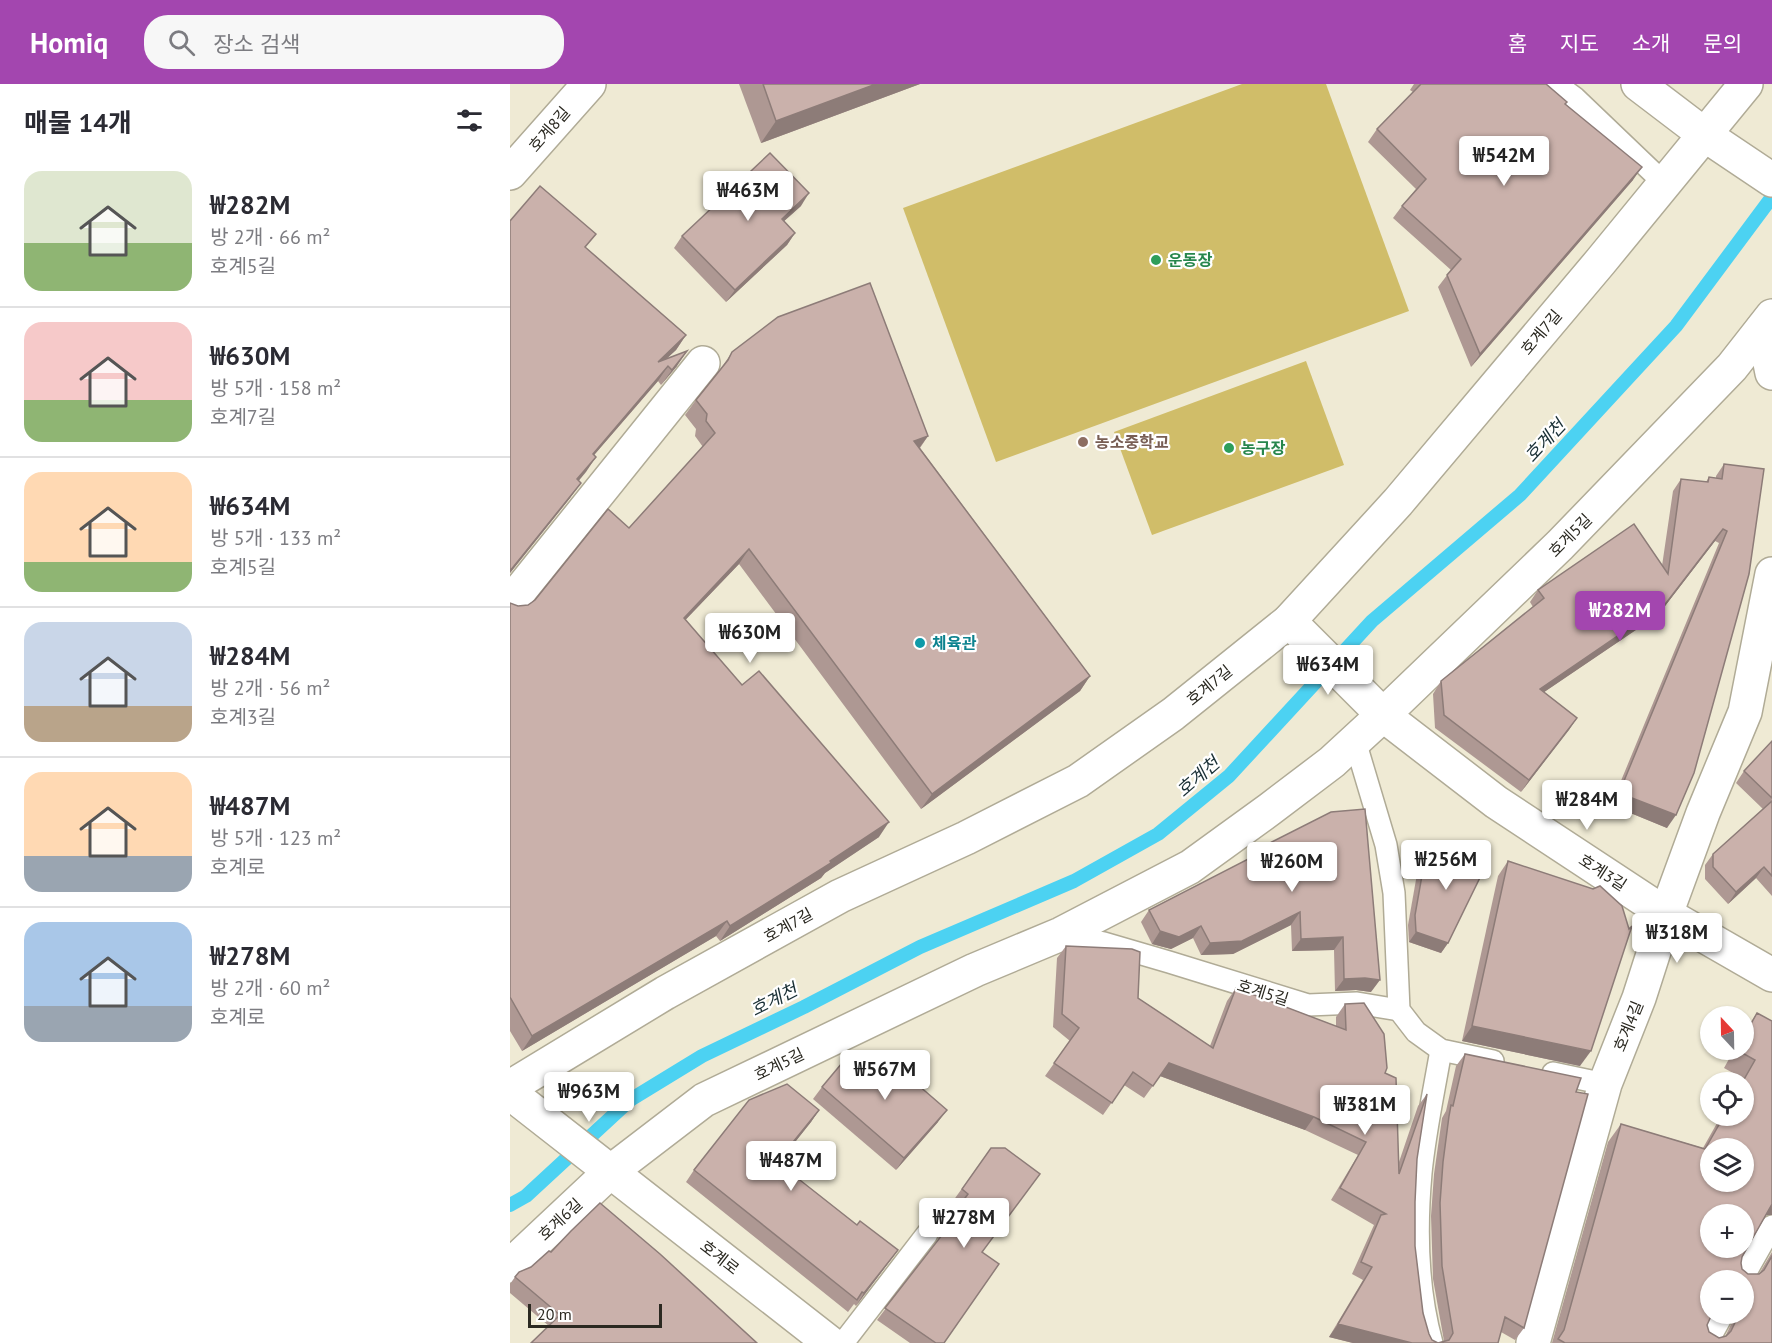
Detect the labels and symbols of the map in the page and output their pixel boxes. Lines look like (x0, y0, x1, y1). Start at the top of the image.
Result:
street label: 호계8길 (524, 102, 574, 156)
pin: ₩542M (1462, 136, 1546, 187)
pin: ₩463M (706, 171, 790, 222)
place label: 운동장 (1168, 250, 1212, 270)
marker: 운동장 (1149, 253, 1163, 267)
street label: 호계7길 (1516, 305, 1566, 359)
water label: 호계천 (1519, 413, 1572, 467)
place label: 농소중학교 (1095, 432, 1169, 452)
marker: 농소중학교 (1076, 435, 1090, 449)
place label: 농구장 (1241, 438, 1285, 458)
marker: 농구장 (1222, 441, 1236, 455)
street label: 호계5길 (1544, 509, 1596, 561)
pin: ₩282M (1578, 591, 1662, 642)
pin: ₩630M (708, 613, 792, 664)
place label: 체육관 (932, 633, 976, 653)
marker: 체육관 (913, 636, 927, 650)
pin: ₩634M (1286, 645, 1370, 696)
street label: 호계7길 (1182, 661, 1236, 709)
water label: 호계천 (1171, 750, 1226, 802)
pin: ₩284M (1545, 780, 1629, 831)
pin: ₩256M (1404, 840, 1488, 891)
pin: ₩260M (1250, 842, 1334, 893)
street label: 호계3길 (1575, 849, 1631, 895)
street label: 호계7길 (760, 903, 816, 947)
pin: ₩318M (1635, 913, 1719, 964)
street label: 호계5길 (1235, 975, 1291, 1009)
water label: 호계천 (746, 977, 803, 1021)
street label: 호계4길 (1609, 998, 1647, 1054)
north arrow (1700, 1006, 1754, 1060)
street label: 호계5길 (751, 1043, 807, 1085)
pin: ₩567M (843, 1050, 927, 1101)
pin: ₩963M (547, 1072, 631, 1123)
pin: ₩381M (1323, 1085, 1407, 1136)
pin: ₩487M (749, 1141, 833, 1192)
street label: 호계6길 (534, 1194, 586, 1244)
pin: ₩278M (922, 1198, 1006, 1249)
street label: 호계로 (696, 1236, 744, 1279)
scale bar (528, 1301, 662, 1328)

